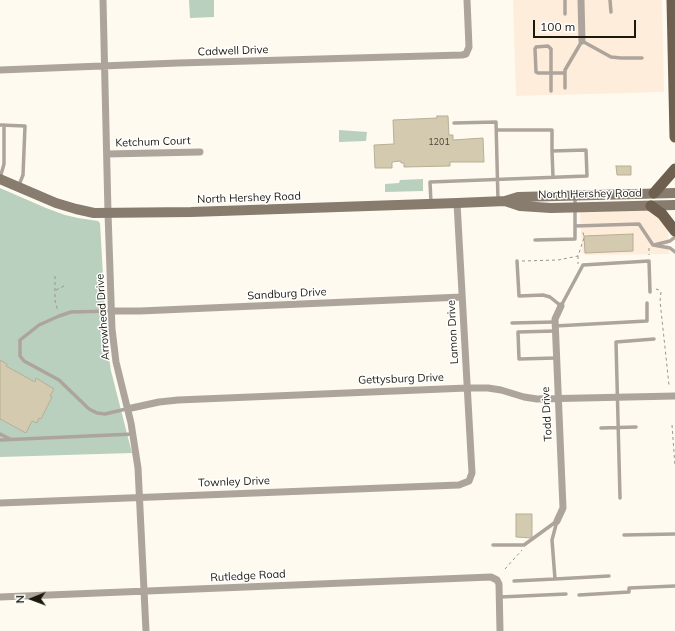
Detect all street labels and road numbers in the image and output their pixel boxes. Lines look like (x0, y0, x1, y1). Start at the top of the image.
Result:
street label: Cadwell Drive (197, 43, 269, 59)
street label: Ketchum Court (115, 134, 191, 150)
street label: North Hershey Road (538, 186, 642, 202)
street label: North Hershey Road (197, 190, 301, 206)
street label: Arrowhead Drive (93, 273, 113, 361)
street label: Sandburg Drive (247, 285, 327, 303)
street label: Lamon Drive (445, 299, 461, 365)
street label: Gettysburg Drive (358, 371, 444, 387)
street label: Todd Drive (539, 386, 555, 442)
street label: Townley Drive (198, 474, 270, 490)
street label: Rutledge Road (210, 567, 286, 585)

